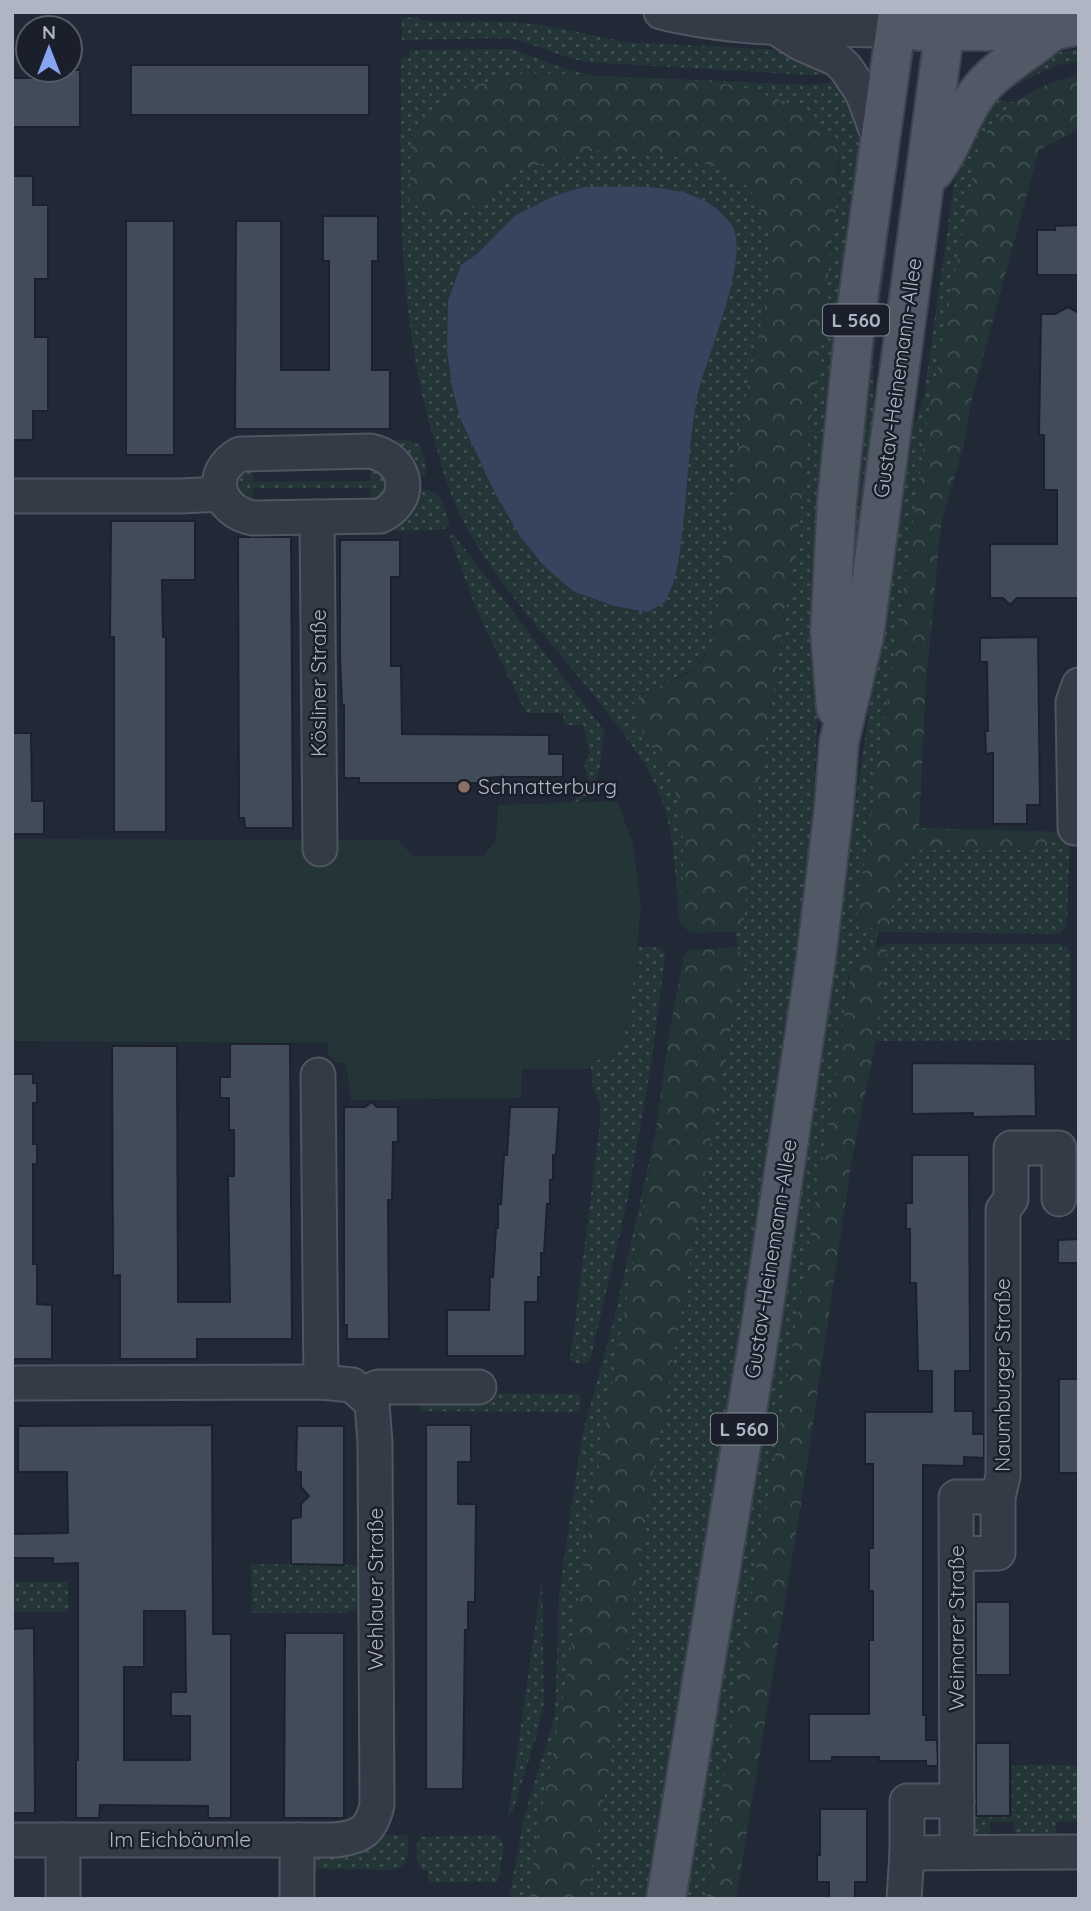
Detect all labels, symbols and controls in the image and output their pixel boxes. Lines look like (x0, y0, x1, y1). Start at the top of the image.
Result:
north arrow (14, 14, 84, 84)
text: N (42, 20, 56, 44)
street label: Gustav-Heinemann-Allee (867, 256, 927, 499)
road number: L 560 (823, 304, 889, 336)
street label: Kösliner Straße (305, 609, 331, 757)
place label: Schnatterburg (478, 773, 617, 799)
marker: Schnatterburg (456, 779, 472, 795)
street label: Gustav-Heinemann-Allee (738, 1137, 802, 1380)
street label: Naumburger Straße (989, 1278, 1015, 1472)
road number: L 560 (711, 1414, 777, 1444)
street label: Wehlauer Straße (362, 1508, 388, 1670)
street label: Weimarer Straße (943, 1545, 969, 1711)
street label: Im Eichbäumle (109, 1826, 251, 1852)

